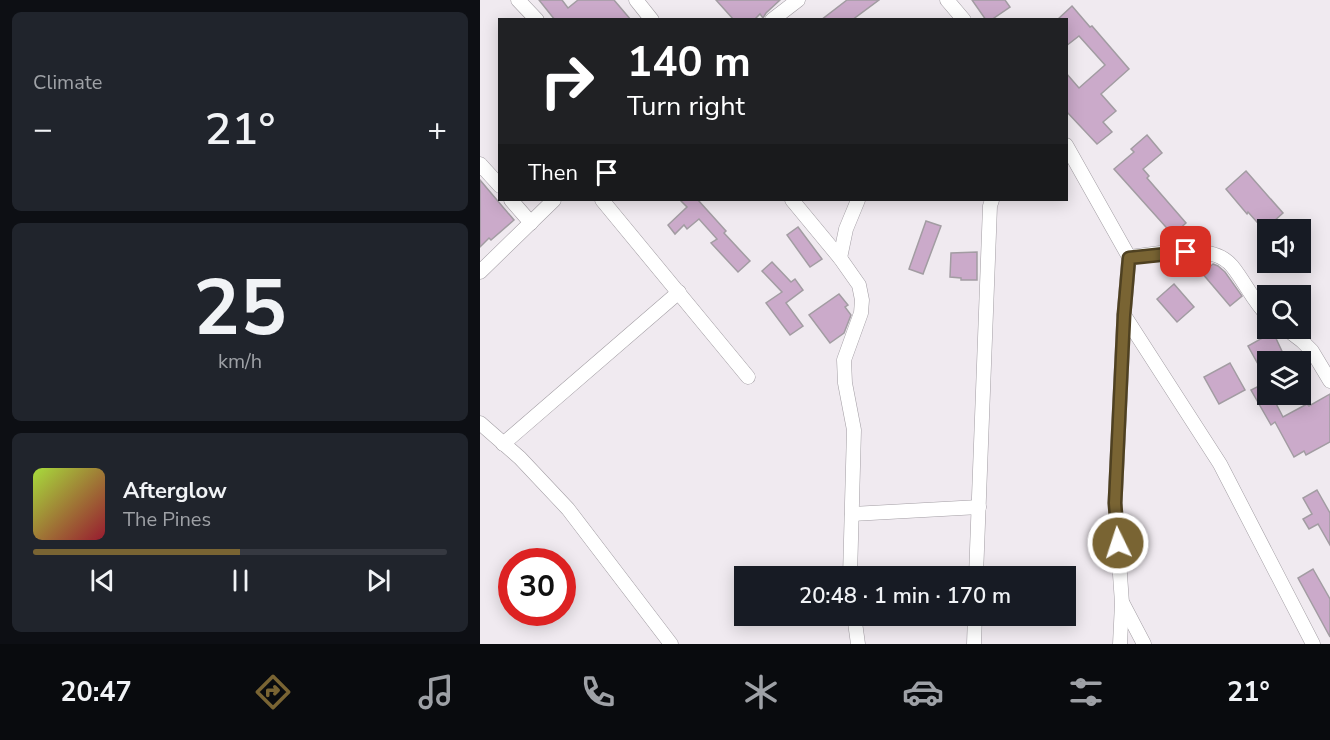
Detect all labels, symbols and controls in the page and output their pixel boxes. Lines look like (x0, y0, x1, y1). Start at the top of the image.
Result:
text: 140 m (627, 34, 751, 91)
icon: right (528, 42, 606, 120)
text: Climate (33, 69, 102, 96)
text: Turn right (627, 88, 745, 125)
text: 21° (205, 99, 275, 160)
text: − (33, 107, 53, 152)
text: + (427, 107, 447, 152)
icon: arrive (590, 156, 623, 189)
text: Then (528, 158, 578, 188)
map controls (1257, 219, 1311, 405)
button: sound (1257, 219, 1311, 273)
pin (1160, 226, 1211, 277)
icon: arrive (1169, 235, 1202, 268)
text: 25 (193, 255, 287, 362)
button: search (1257, 285, 1311, 339)
text: km/h (218, 348, 262, 375)
button: layers (1257, 351, 1311, 405)
text: Afterglow (123, 476, 227, 506)
text: The Pines (123, 506, 211, 533)
position arrow (1086, 511, 1150, 575)
speed limit sign: 30 (498, 548, 576, 626)
icon: previous (86, 564, 119, 597)
icon: pause (224, 564, 257, 597)
icon: next (362, 564, 395, 597)
text: 20:48 · 1 min · 170 m (799, 581, 1011, 611)
icon: directions (252, 671, 294, 713)
icon: music (415, 671, 457, 713)
icon: phone (577, 671, 619, 713)
icon: climate (740, 671, 782, 713)
icon: car (902, 671, 944, 713)
icon: filters (1065, 671, 1107, 713)
text: 20:47 (60, 674, 132, 711)
text: 21° (1227, 674, 1270, 711)

